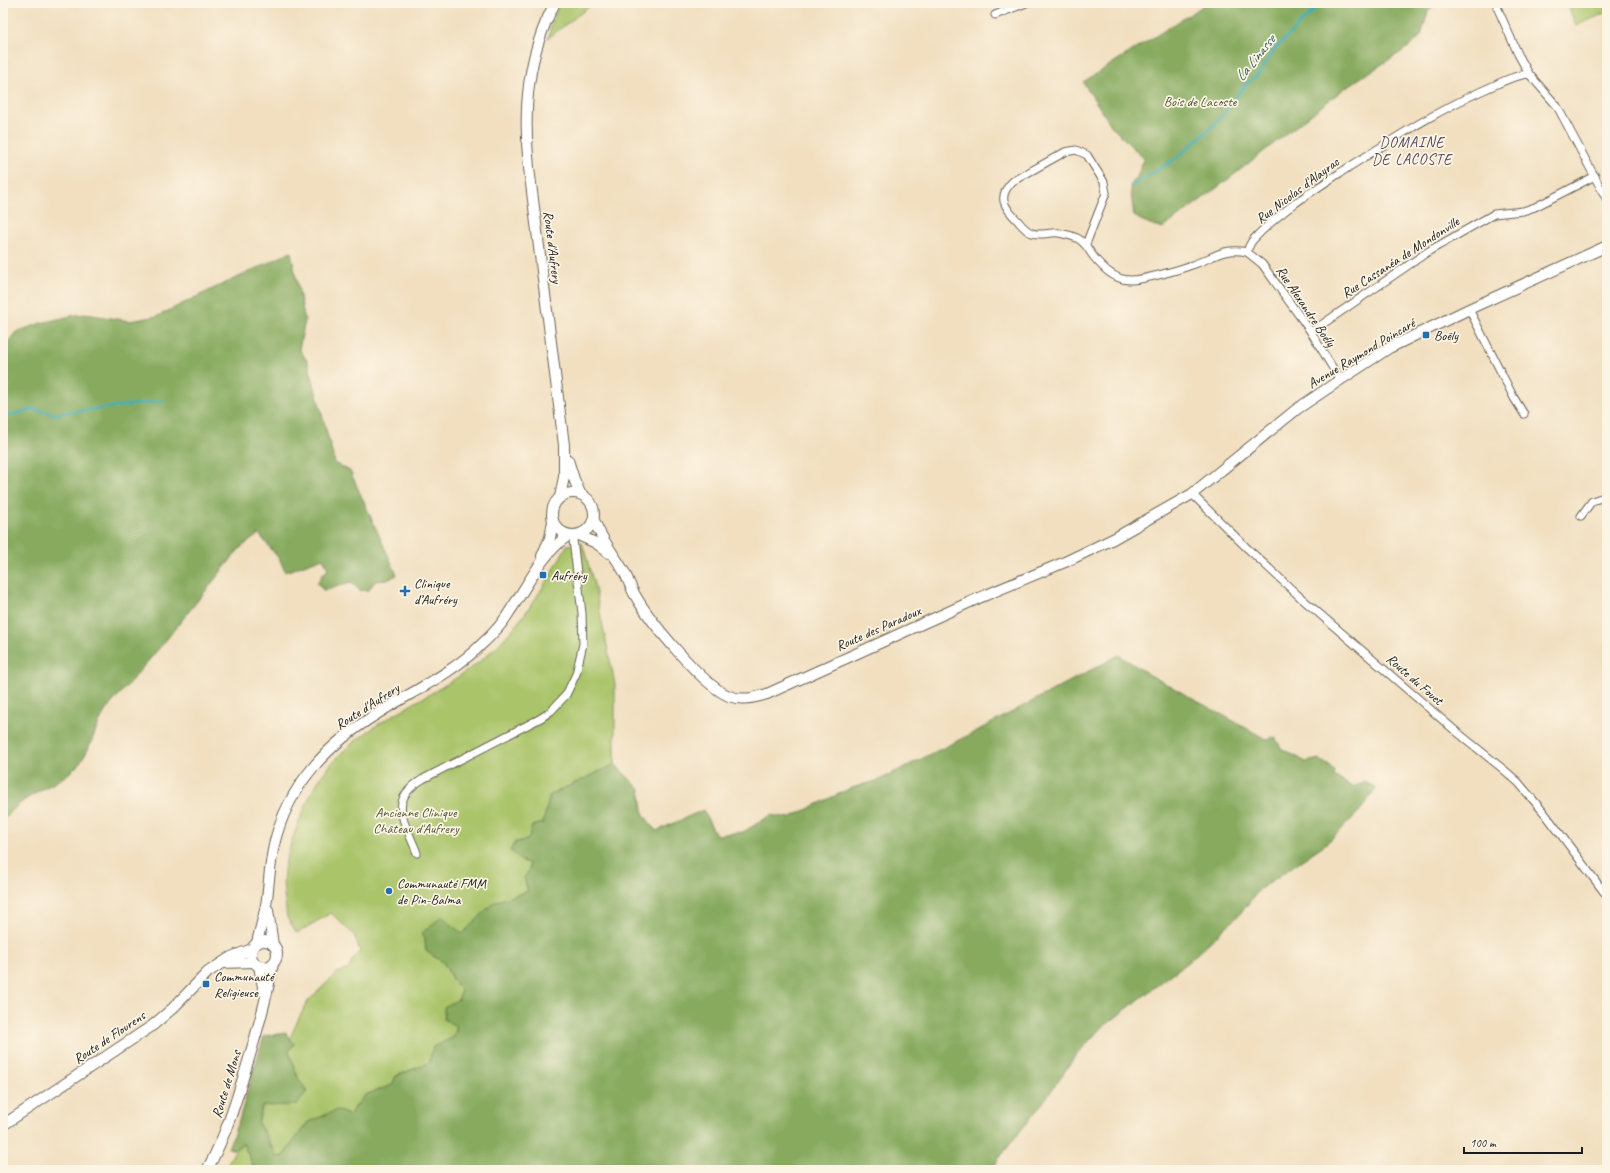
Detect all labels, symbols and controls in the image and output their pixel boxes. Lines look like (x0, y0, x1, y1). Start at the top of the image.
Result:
water label: La Linasse (1231, 30, 1281, 85)
park label: Bois de Lacoste (1164, 93, 1238, 110)
district label: DOMAINE DE LACOSTE (1372, 133, 1453, 169)
street label: Rue Nicolas d'Alayrac (1252, 153, 1343, 227)
street label: Route d'Aufrery (540, 210, 566, 285)
street label: Rue Cassanéa de Mondonville (1338, 212, 1463, 302)
street label: Rue Alexandre Boély (1272, 263, 1340, 351)
street label: Avenue Raymond Poincaré (1305, 314, 1420, 392)
place label: Boëly (1434, 327, 1459, 344)
marker: Boëly (1421, 330, 1431, 340)
place label: Aufréry (551, 567, 588, 584)
marker: Aufréry (538, 570, 548, 580)
place label: Clinique d’Aufréry (414, 575, 458, 608)
marker: Clinique d’Aufréry (399, 585, 411, 597)
street label: Route des Paradoux (833, 602, 924, 655)
street label: Route du Fouet (1383, 650, 1448, 709)
street label: Route d'Aufrery (332, 679, 403, 733)
park label: Ancienne Clinique Château d'Aufrery (373, 804, 460, 837)
place label: Communauté FMM de Pin-Balma (397, 875, 487, 908)
marker: Communauté FMM de Pin-Balma (384, 886, 394, 896)
place label: Communauté Religieuse (214, 968, 276, 1001)
marker: Communauté Religieuse (201, 979, 211, 989)
street label: Route de Flourens (70, 1006, 149, 1068)
street label: Route de Mons (208, 1047, 245, 1120)
scale bar (1464, 1129, 1582, 1155)
text: 100 m (1470, 1135, 1497, 1151)

